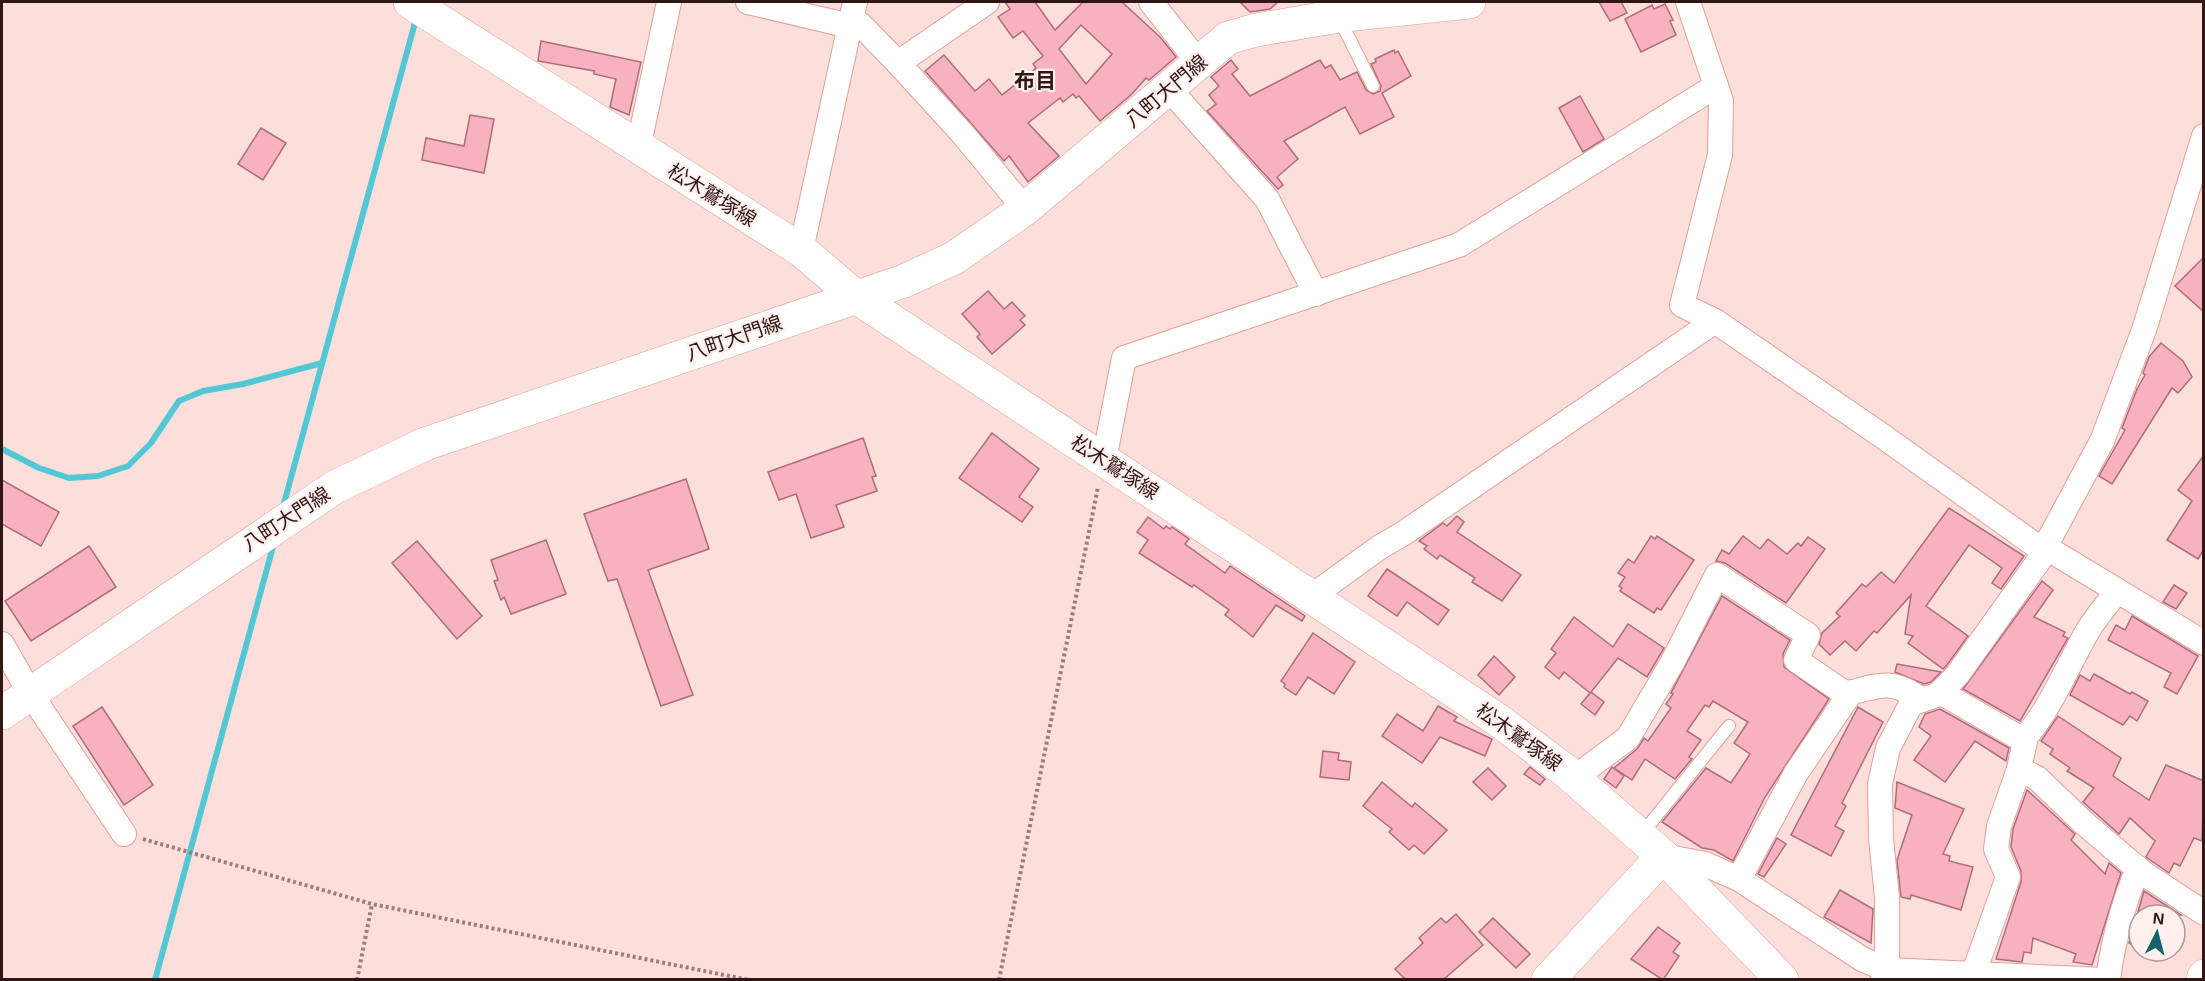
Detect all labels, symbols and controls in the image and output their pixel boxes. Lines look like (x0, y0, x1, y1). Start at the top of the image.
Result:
street label: 八町大門線 (1121, 50, 1211, 132)
district label: 布目 (1014, 69, 1056, 92)
street label: 松木鷲塚線 (664, 159, 760, 231)
street label: 八町大門線 (683, 311, 785, 365)
street label: 松木鷲塚線 (1067, 431, 1163, 503)
street label: 八町大門線 (238, 483, 334, 555)
street label: 松木鷲塚線 (1472, 699, 1566, 775)
north arrow (2127, 903, 2187, 963)
text: N (2152, 910, 2165, 928)

